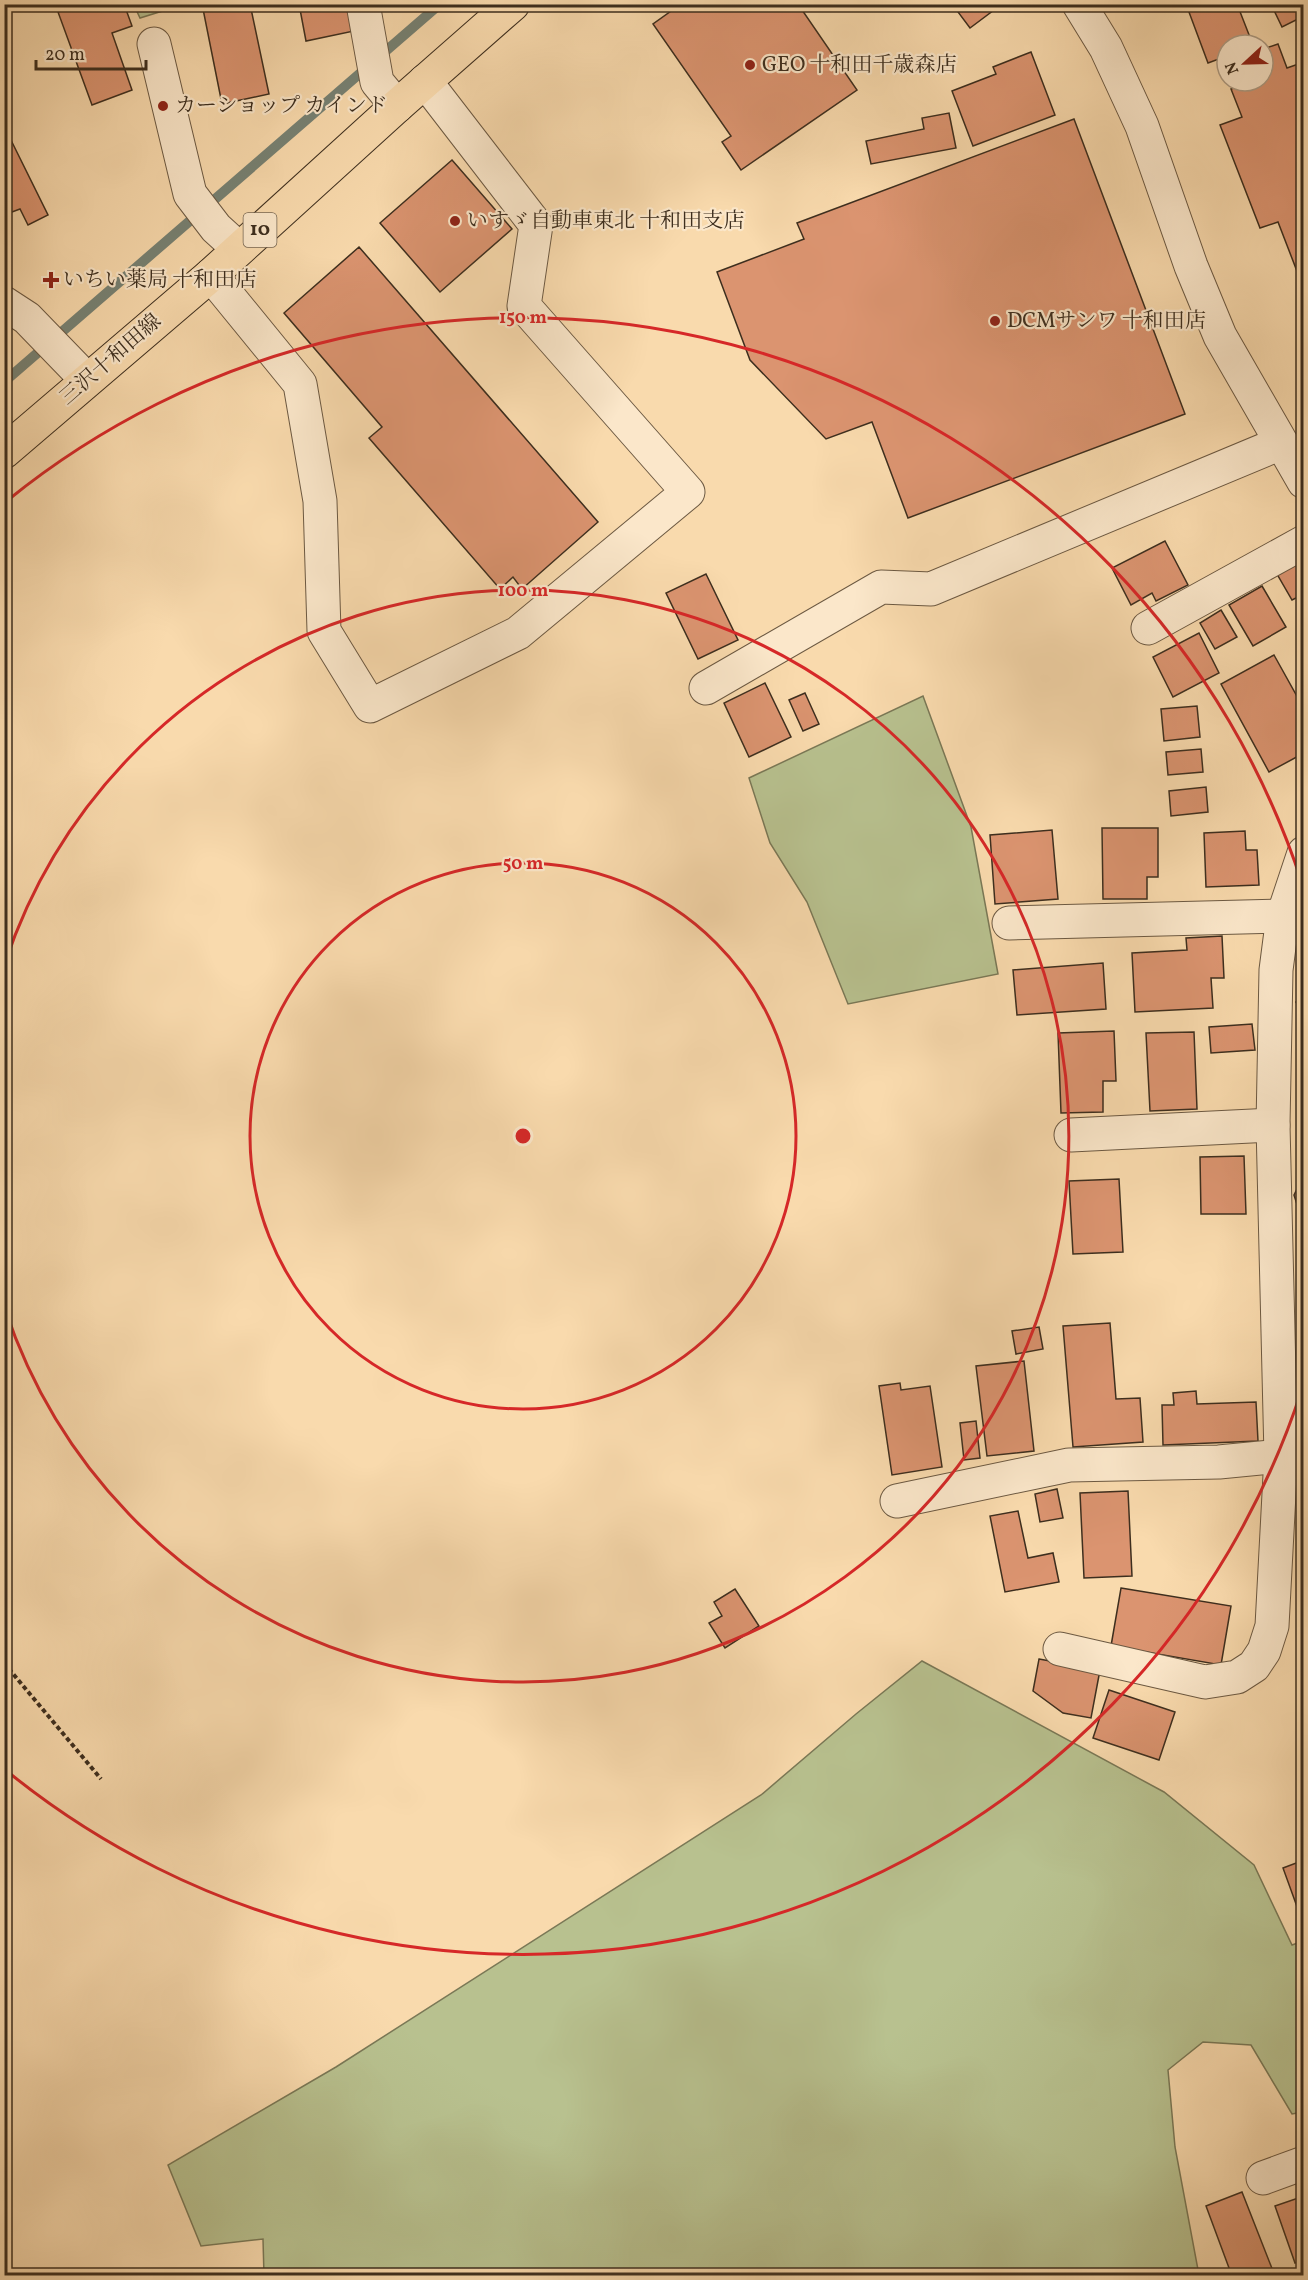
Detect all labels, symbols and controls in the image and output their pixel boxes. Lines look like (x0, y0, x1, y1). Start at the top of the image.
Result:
scale bar (36, 33, 146, 71)
north arrow (1215, 33, 1275, 93)
text: 20 m (45, 43, 85, 68)
place label: GEO 十和田千歳森店 (762, 51, 957, 80)
marker: GEO 十和田千歳森店 (743, 58, 757, 72)
text: N (1220, 58, 1245, 77)
place label: カーショップ カインド (175, 92, 388, 121)
marker: カーショップ カインド (156, 99, 170, 113)
place label: いすゞ自動車東北 十和田支店 (467, 207, 744, 236)
road number: 10 (244, 213, 276, 247)
marker: いすゞ自動車東北 十和田支店 (448, 214, 462, 228)
place label: いちい薬局 十和田店 (63, 266, 256, 295)
marker: いちい薬局 十和田店 (44, 273, 58, 287)
text: 150 m (499, 306, 547, 331)
place label: DCMサンワ 十和田店 (1007, 307, 1206, 336)
street label: 三沢十和田線 (54, 308, 168, 412)
marker: DCMサンワ 十和田店 (988, 314, 1002, 328)
text: 100 m (498, 579, 548, 604)
text: 50 m (503, 852, 543, 877)
centre of rings (513, 1126, 533, 1146)

